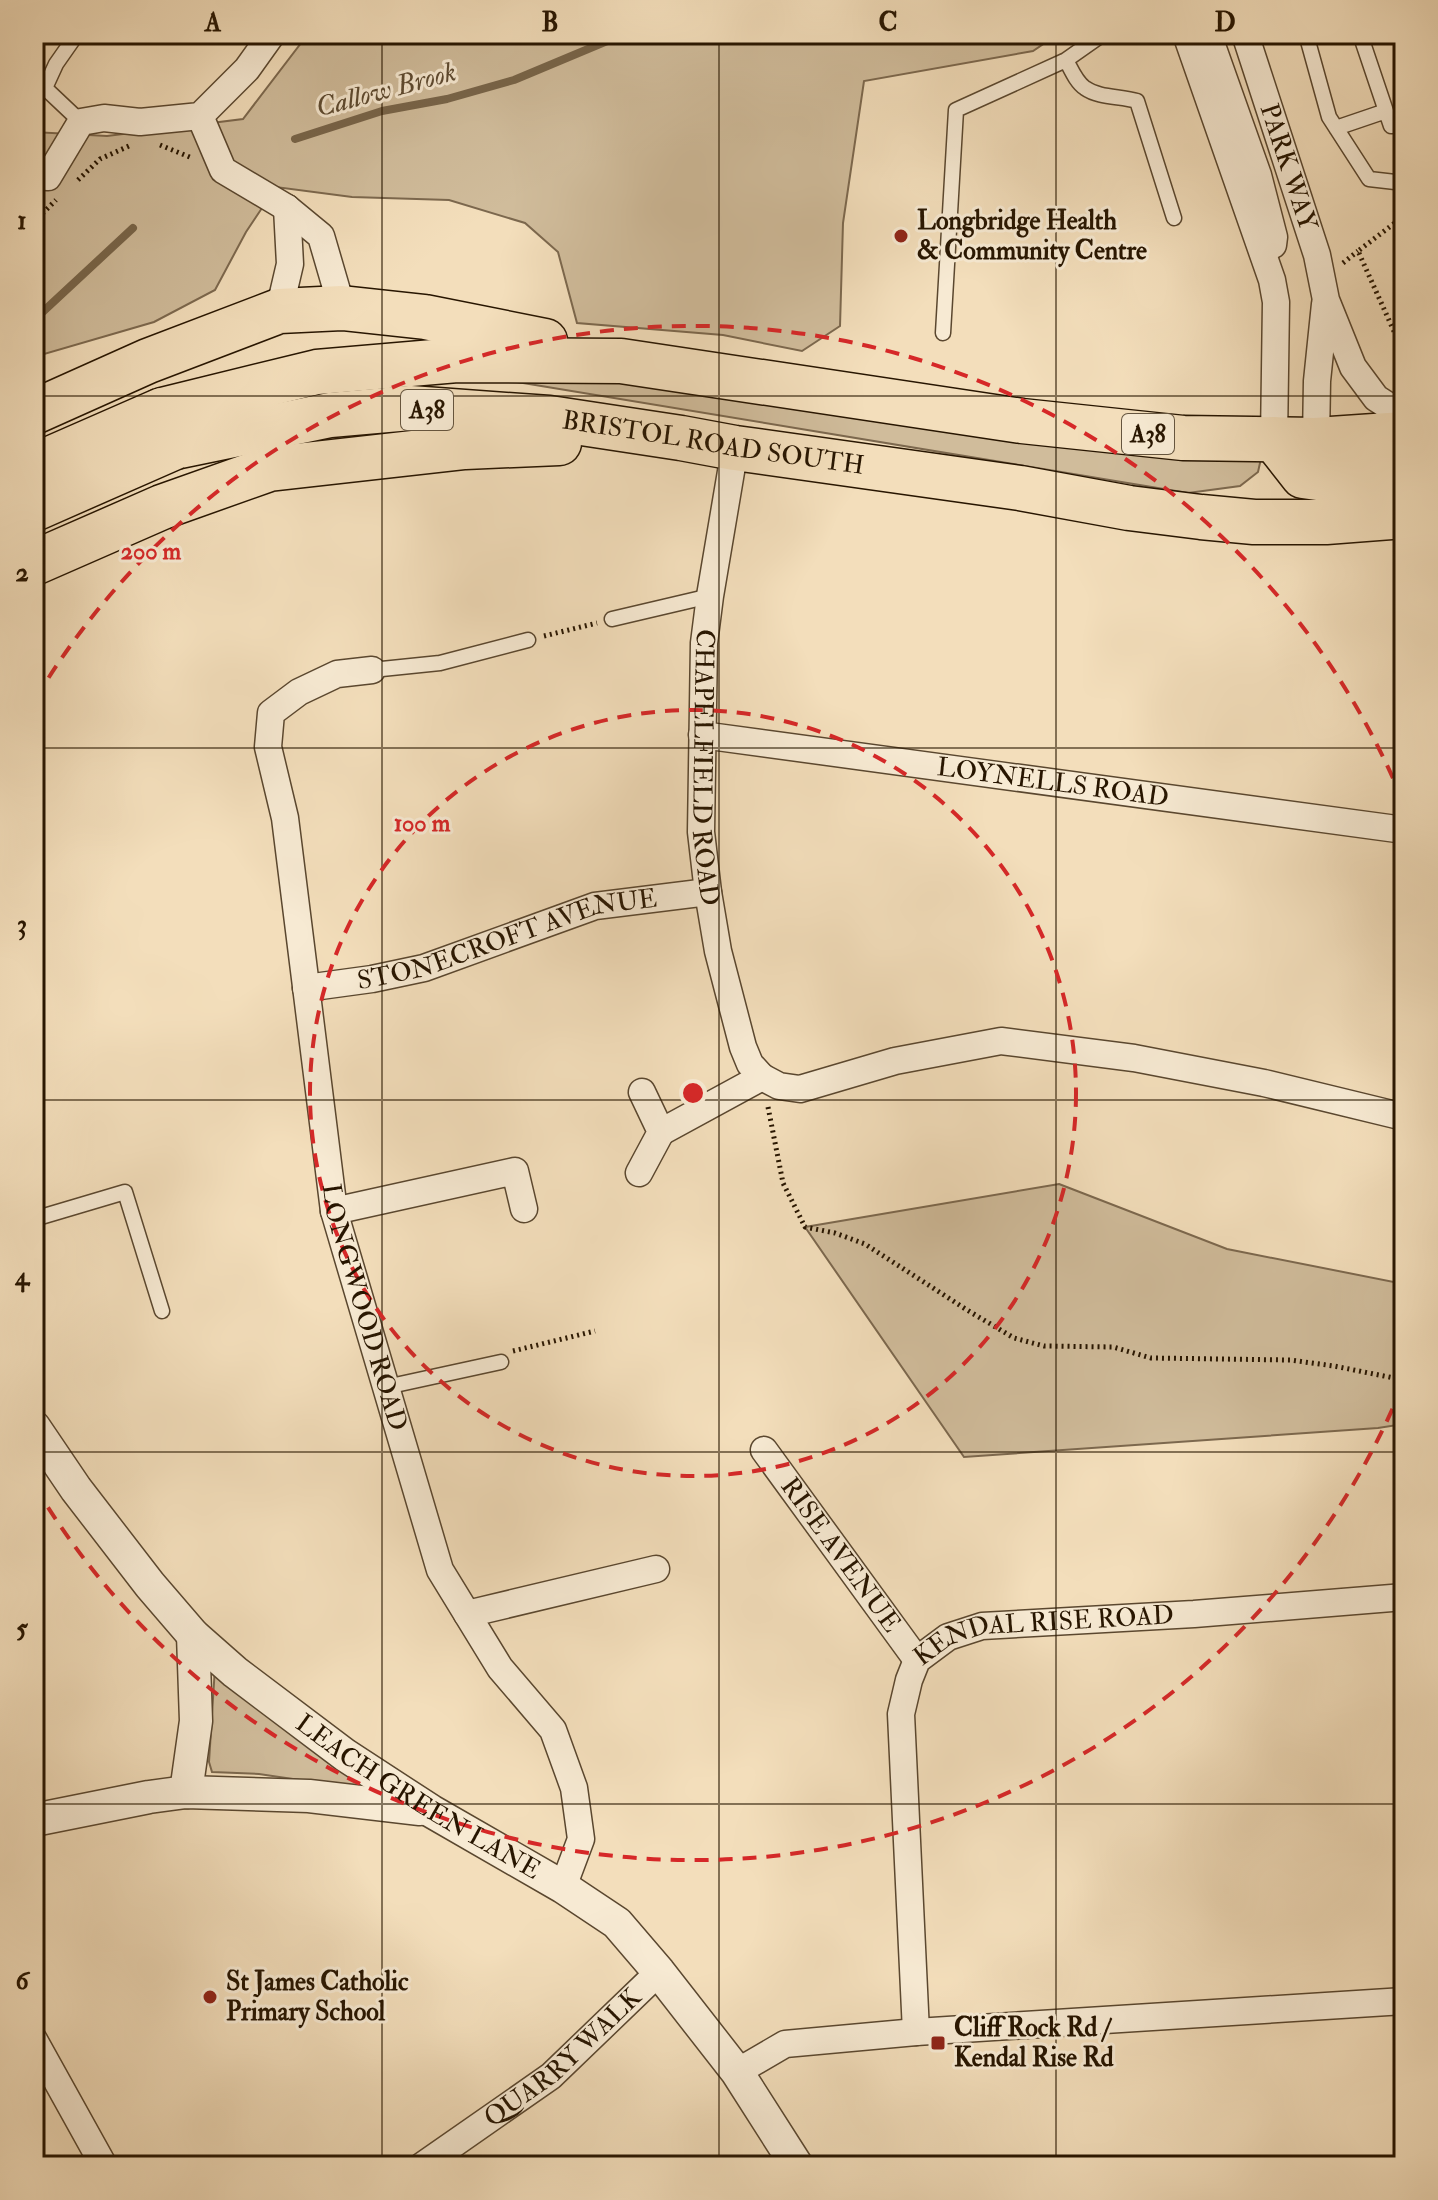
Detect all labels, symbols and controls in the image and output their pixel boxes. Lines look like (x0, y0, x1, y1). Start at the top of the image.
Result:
text: A (204, 7, 222, 39)
text: B (541, 7, 559, 39)
text: C (878, 7, 898, 39)
text: D (1214, 7, 1236, 39)
water label: Callow Brook (312, 55, 460, 125)
street label: PARK WAY (1253, 99, 1324, 236)
text: 1 (17, 205, 27, 237)
place label: Longbridge Health & Community Centre (917, 205, 1147, 268)
marker: Longbridge Health & Community Centre (892, 227, 910, 245)
road number: A38 (401, 390, 453, 430)
street label: BRISTOL ROAD SOUTH (560, 404, 866, 482)
road number: A38 (1122, 414, 1174, 454)
text: 200 m (121, 536, 182, 567)
text: 2 (15, 557, 29, 589)
street label: CHAPELFIELD ROAD (685, 627, 726, 908)
street label: LOYNELLS ROAD (935, 751, 1171, 814)
text: 100 m (394, 808, 451, 839)
street label: STONECROFT AVENUE (355, 882, 659, 997)
text: 3 (17, 909, 27, 941)
centre of rings (679, 1079, 707, 1107)
street label: LONGWOOD ROAD (315, 1182, 414, 1435)
text: 4 (14, 1261, 31, 1293)
street label: RISE AVENUE (774, 1471, 908, 1639)
street label: KENDAL RISE ROAD (907, 1599, 1175, 1673)
text: 5 (16, 1613, 28, 1645)
street label: LEACH GREEN LANE (289, 1707, 546, 1887)
text: 6 (15, 1965, 30, 1997)
place label: St James Catholic Primary School (226, 1966, 409, 2029)
street label: QUARRY WALK (478, 1981, 649, 2134)
marker: St James Catholic Primary School (201, 1988, 219, 2006)
place label: Cliff Rock Rd / Kendal Rise Rd (954, 2012, 1114, 2074)
marker: Cliff Rock Rd / Kendal Rise Rd (929, 2034, 947, 2052)

